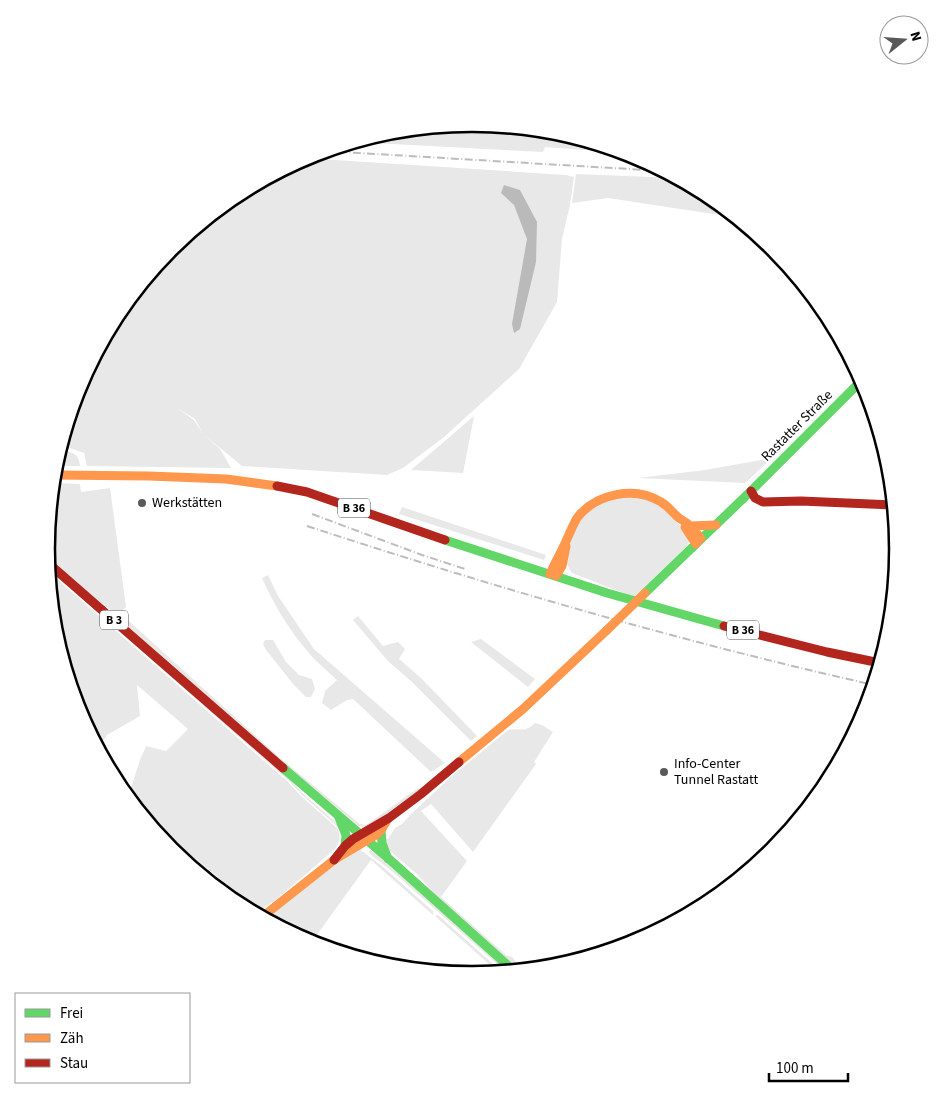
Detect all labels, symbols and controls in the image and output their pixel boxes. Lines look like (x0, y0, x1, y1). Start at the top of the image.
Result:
north arrow (879, 15, 929, 65)
text: N (905, 29, 926, 44)
street label: Rastatter Straße (757, 386, 837, 466)
place label: Werkstätten (152, 493, 222, 513)
marker: Werkstätten (136, 497, 148, 509)
road number: B 36 (338, 498, 370, 518)
road number: B 3 (100, 610, 128, 630)
road number: B 36 (727, 620, 759, 640)
place label: Info-Center Tunnel Rastatt (674, 754, 758, 790)
marker: Info-Center Tunnel Rastatt (658, 766, 670, 778)
legend (15, 993, 190, 1083)
text: Frei (60, 1003, 83, 1024)
text: Zäh (60, 1028, 84, 1049)
scale bar (769, 1050, 848, 1082)
text: Stau (60, 1053, 88, 1074)
text: 100 m (776, 1058, 814, 1079)

